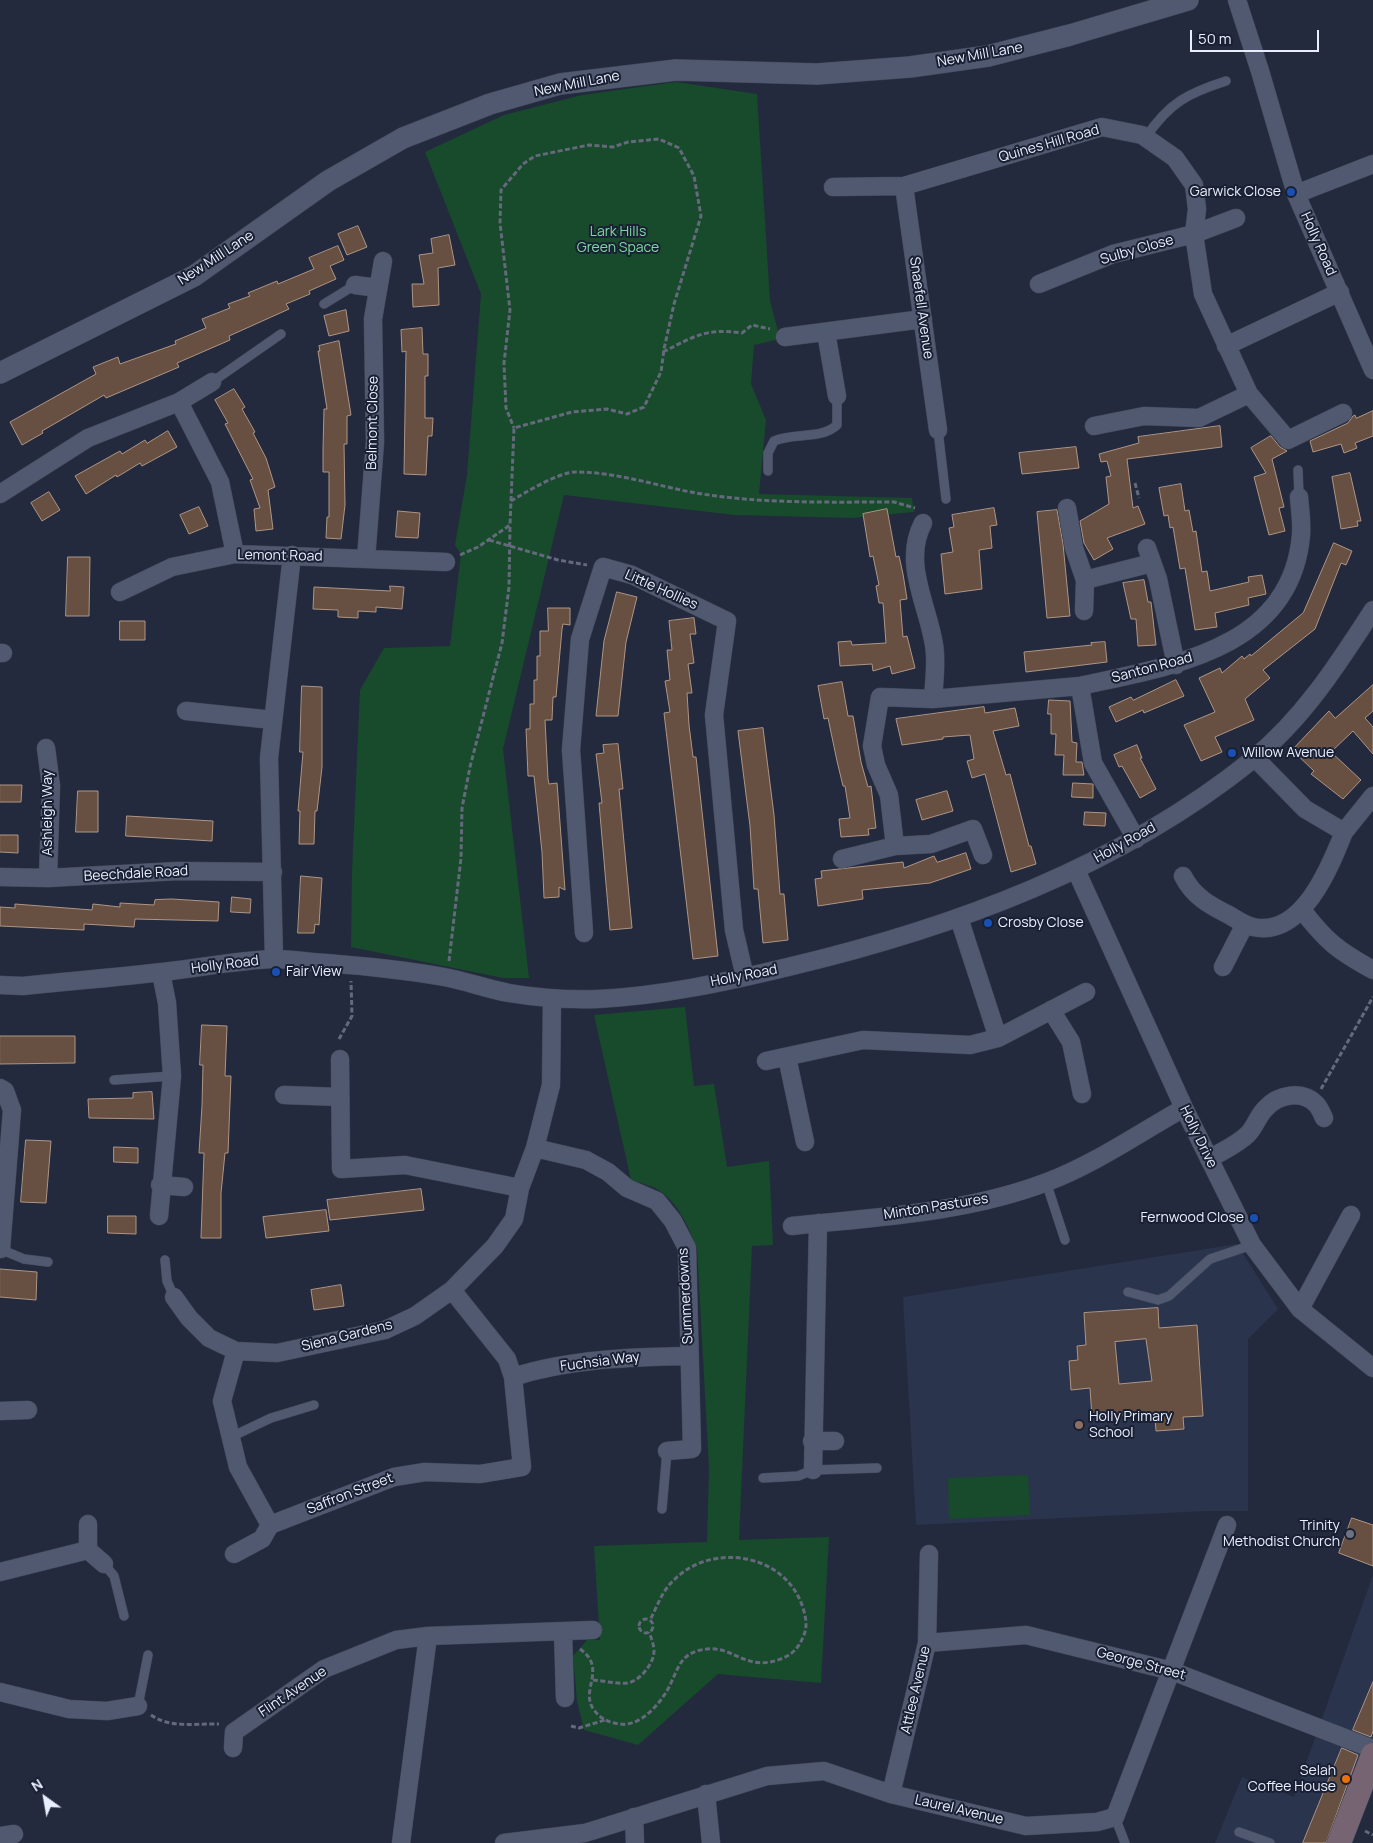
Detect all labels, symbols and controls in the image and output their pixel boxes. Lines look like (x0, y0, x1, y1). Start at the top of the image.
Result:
scale bar (1193, 20, 1322, 52)
text: 50 m (1198, 28, 1232, 49)
street label: New Mill Lane (936, 39, 1024, 71)
street label: New Mill Lane (533, 67, 621, 101)
street label: Quines Hill Road (997, 122, 1101, 166)
place label: Garwick Close (1190, 184, 1281, 200)
marker: Garwick Close (1285, 186, 1297, 198)
street label: Holly Road (1297, 210, 1339, 278)
park label: Lark Hills Green Space (577, 224, 659, 256)
street label: New Mill Lane (175, 227, 257, 289)
street label: Sulby Close (1098, 232, 1176, 268)
street label: Snaefell Avenue (906, 256, 936, 360)
street label: Belmont Close (364, 376, 382, 470)
street label: Lemont Road (237, 547, 323, 565)
street label: Little Hollies (622, 566, 700, 614)
street label: Santon Road (1110, 649, 1194, 687)
place label: Willow Avenue (1242, 745, 1334, 761)
marker: Willow Avenue (1226, 747, 1238, 759)
street label: Ashleigh Way (40, 770, 56, 856)
street label: Holly Road (1091, 819, 1159, 867)
street label: Beechdale Road (83, 863, 189, 885)
place label: Crosby Close (998, 915, 1084, 931)
marker: Crosby Close (982, 917, 994, 929)
street label: Holly Road (190, 953, 260, 977)
street label: Holly Road (709, 961, 779, 991)
place label: Fair View (286, 964, 342, 980)
marker: Fair View (270, 966, 282, 978)
street label: Holly Drive (1176, 1103, 1220, 1171)
street label: Minton Pastures (882, 1190, 990, 1224)
place label: Fernwood Close (1140, 1210, 1244, 1226)
marker: Fernwood Close (1248, 1212, 1260, 1224)
street label: Summerdowns (675, 1247, 697, 1345)
street label: Siena Gardens (300, 1317, 394, 1355)
street label: Fuchsia Way (559, 1349, 641, 1375)
place label: Holly Primary School (1089, 1409, 1172, 1441)
marker: Holly Primary School (1073, 1419, 1085, 1431)
street label: Saffron Street (304, 1470, 396, 1518)
place label: Trinity Methodist Church (1223, 1518, 1340, 1550)
marker: Trinity Methodist Church (1344, 1528, 1356, 1540)
street label: Attlee Avenue (898, 1644, 934, 1736)
street label: George Street (1095, 1644, 1187, 1684)
street label: Flint Avenue (256, 1663, 330, 1721)
place label: Selah Coffee House (1248, 1763, 1336, 1795)
north arrow (20, 1773, 70, 1823)
marker: Selah Coffee House (1340, 1773, 1352, 1785)
text: N (27, 1774, 46, 1796)
street label: Laurel Avenue (913, 1792, 1005, 1828)

